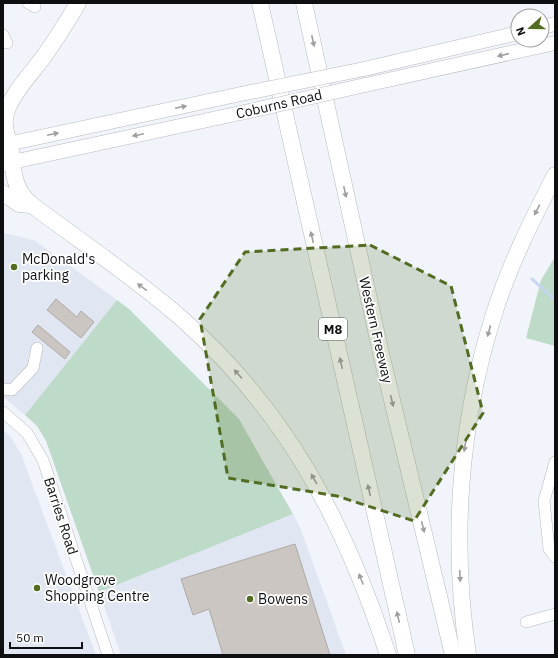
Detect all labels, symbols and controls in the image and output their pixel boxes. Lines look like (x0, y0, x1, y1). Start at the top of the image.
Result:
north arrow (510, 8, 550, 48)
text: N (513, 25, 529, 38)
one-way arrow (310, 35, 316, 47)
one-way arrow (497, 52, 509, 58)
street label: Coburns Road (234, 85, 324, 123)
one-way arrow (174, 104, 187, 110)
one-way arrow (47, 131, 59, 137)
one-way arrow (132, 133, 144, 139)
one-way arrow (343, 186, 349, 198)
one-way arrow (534, 204, 540, 216)
one-way arrow (308, 230, 314, 243)
place label: McDonald's parking (22, 250, 95, 284)
marker: McDonald's parking (9, 262, 19, 272)
street label: Western Freeway (355, 275, 397, 385)
one-way arrow (137, 282, 148, 291)
road number: M8 (319, 318, 347, 340)
one-way arrow (486, 325, 492, 337)
one-way arrow (337, 357, 343, 370)
one-way arrow (233, 369, 242, 380)
one-way arrow (389, 395, 395, 407)
one-way arrow (462, 440, 468, 452)
one-way arrow (310, 474, 317, 485)
street label: Barries Road (40, 475, 82, 557)
one-way arrow (366, 484, 372, 496)
one-way arrow (420, 521, 426, 534)
one-way arrow (457, 570, 463, 583)
place label: Woodgrove Shopping Centre (45, 571, 150, 605)
one-way arrow (357, 572, 363, 584)
marker: Woodgrove Shopping Centre (32, 583, 42, 593)
place label: Bowens (258, 590, 308, 608)
marker: Bowens (245, 594, 255, 604)
one-way arrow (395, 611, 401, 623)
scale bar (10, 624, 82, 650)
text: 50 m (16, 630, 44, 645)

